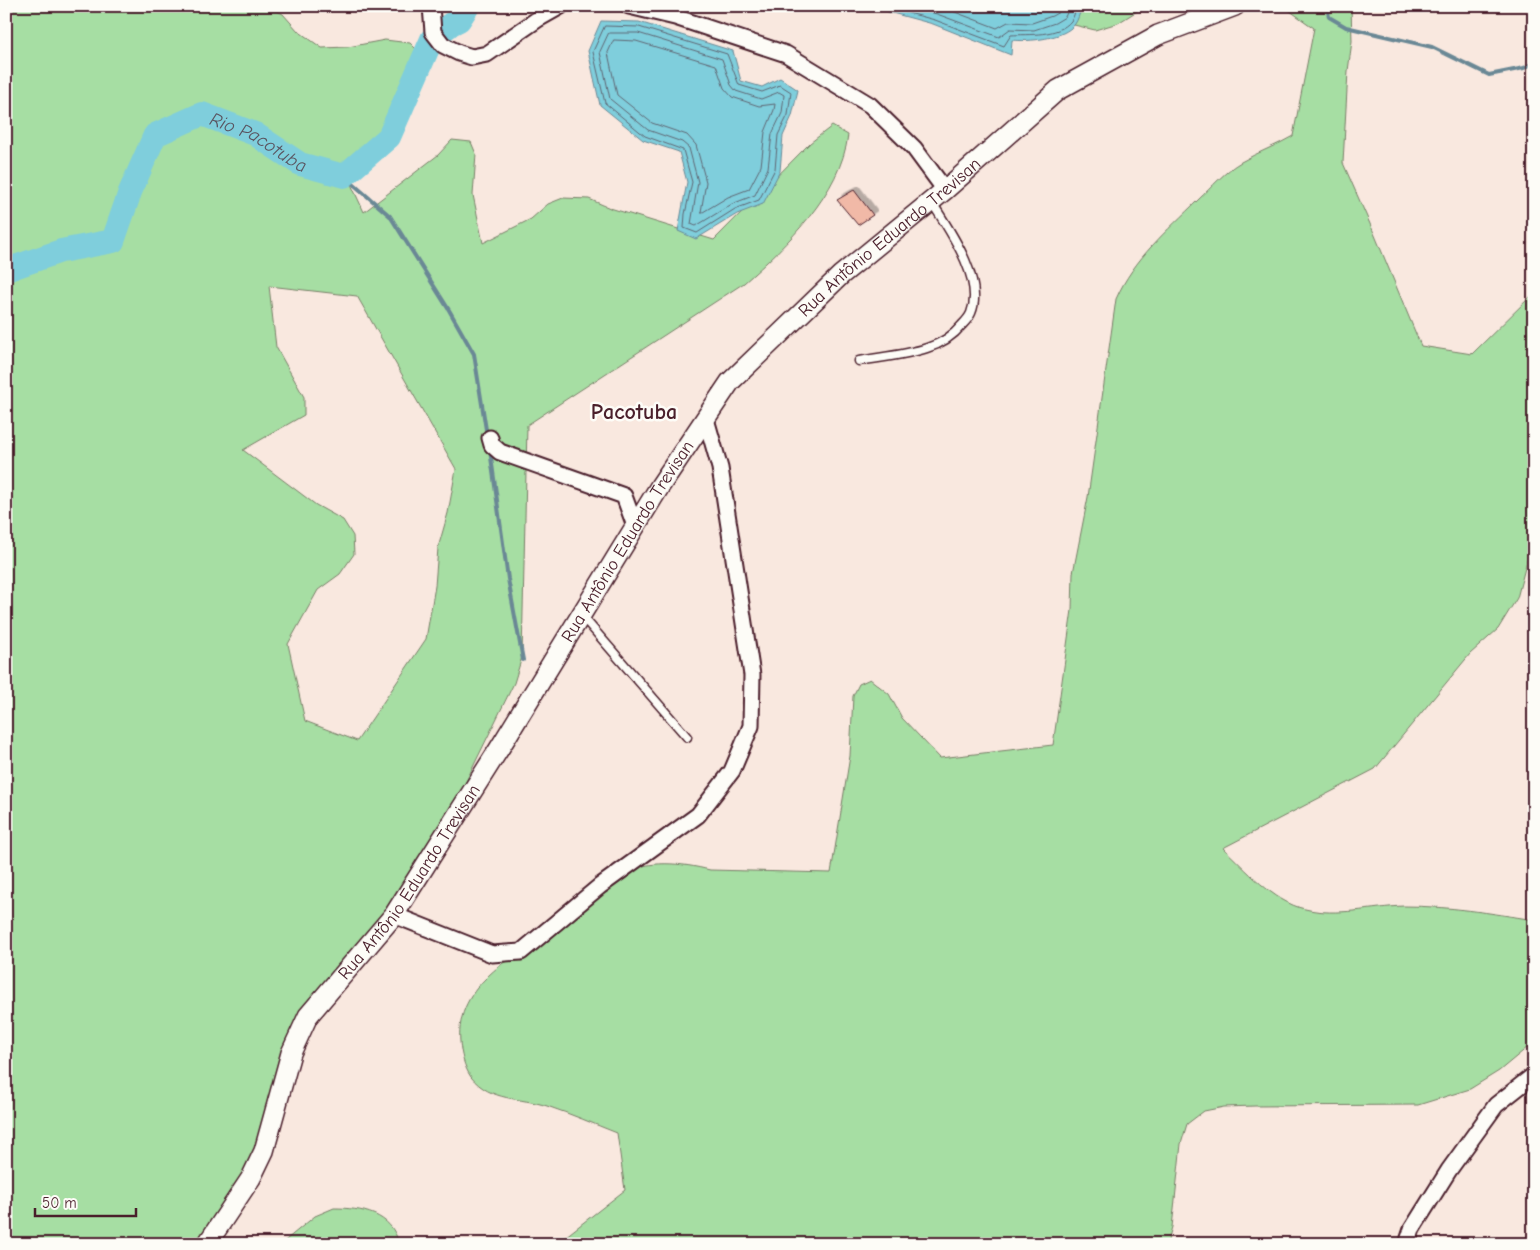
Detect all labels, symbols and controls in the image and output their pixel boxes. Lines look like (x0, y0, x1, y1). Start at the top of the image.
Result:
water label: Rio Pacotuba (207, 108, 309, 177)
street label: Rua Antônio Eduardo Trevisan (794, 153, 985, 321)
district label: Pacotuba (591, 399, 677, 425)
street label: Rua Antônio Eduardo Trevisan (557, 437, 699, 646)
street label: Rua Antônio Eduardo Trevisan (334, 781, 485, 984)
scale bar (35, 1185, 136, 1217)
text: 50 m (42, 1194, 77, 1212)

